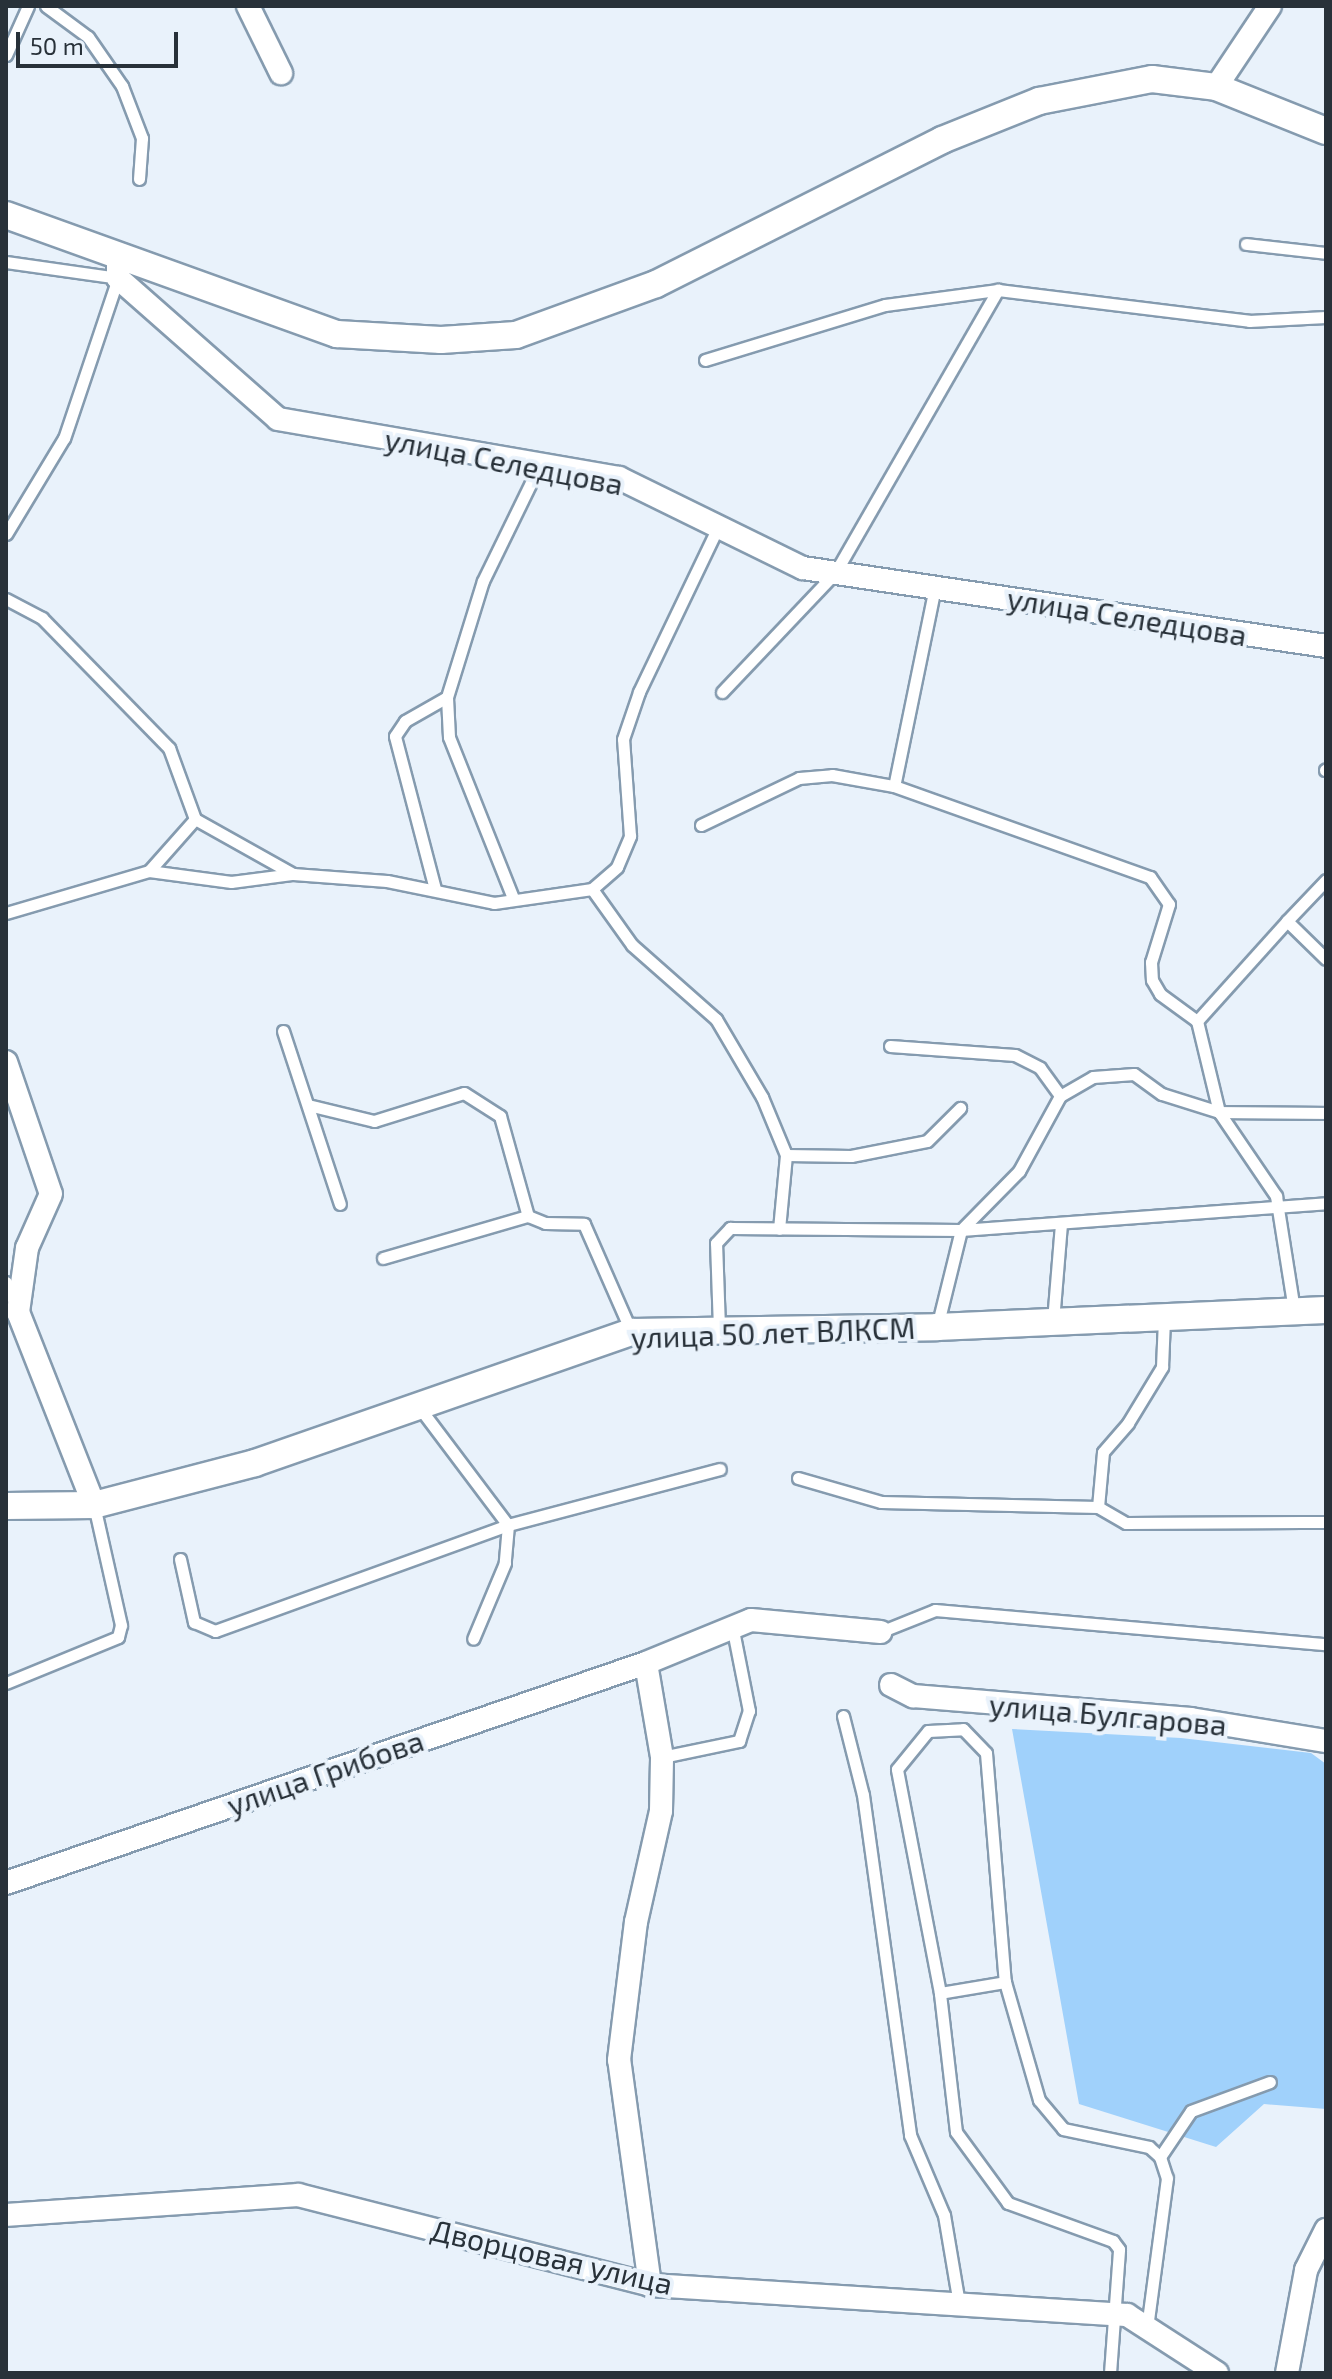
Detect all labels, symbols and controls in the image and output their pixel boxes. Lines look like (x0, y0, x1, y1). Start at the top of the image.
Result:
scale bar (20, 16, 182, 66)
text: 50 m (30, 31, 84, 60)
street label: улица Селедцова (382, 420, 626, 502)
street label: улица Селедцова (1005, 579, 1249, 653)
street label: улица 50 лет ВЛКСМ (630, 1309, 916, 1355)
street label: улица Булгарова (988, 1686, 1228, 1742)
street label: улица Грибова (222, 1722, 428, 1822)
street label: Дворцовая улица (428, 2211, 676, 2301)

